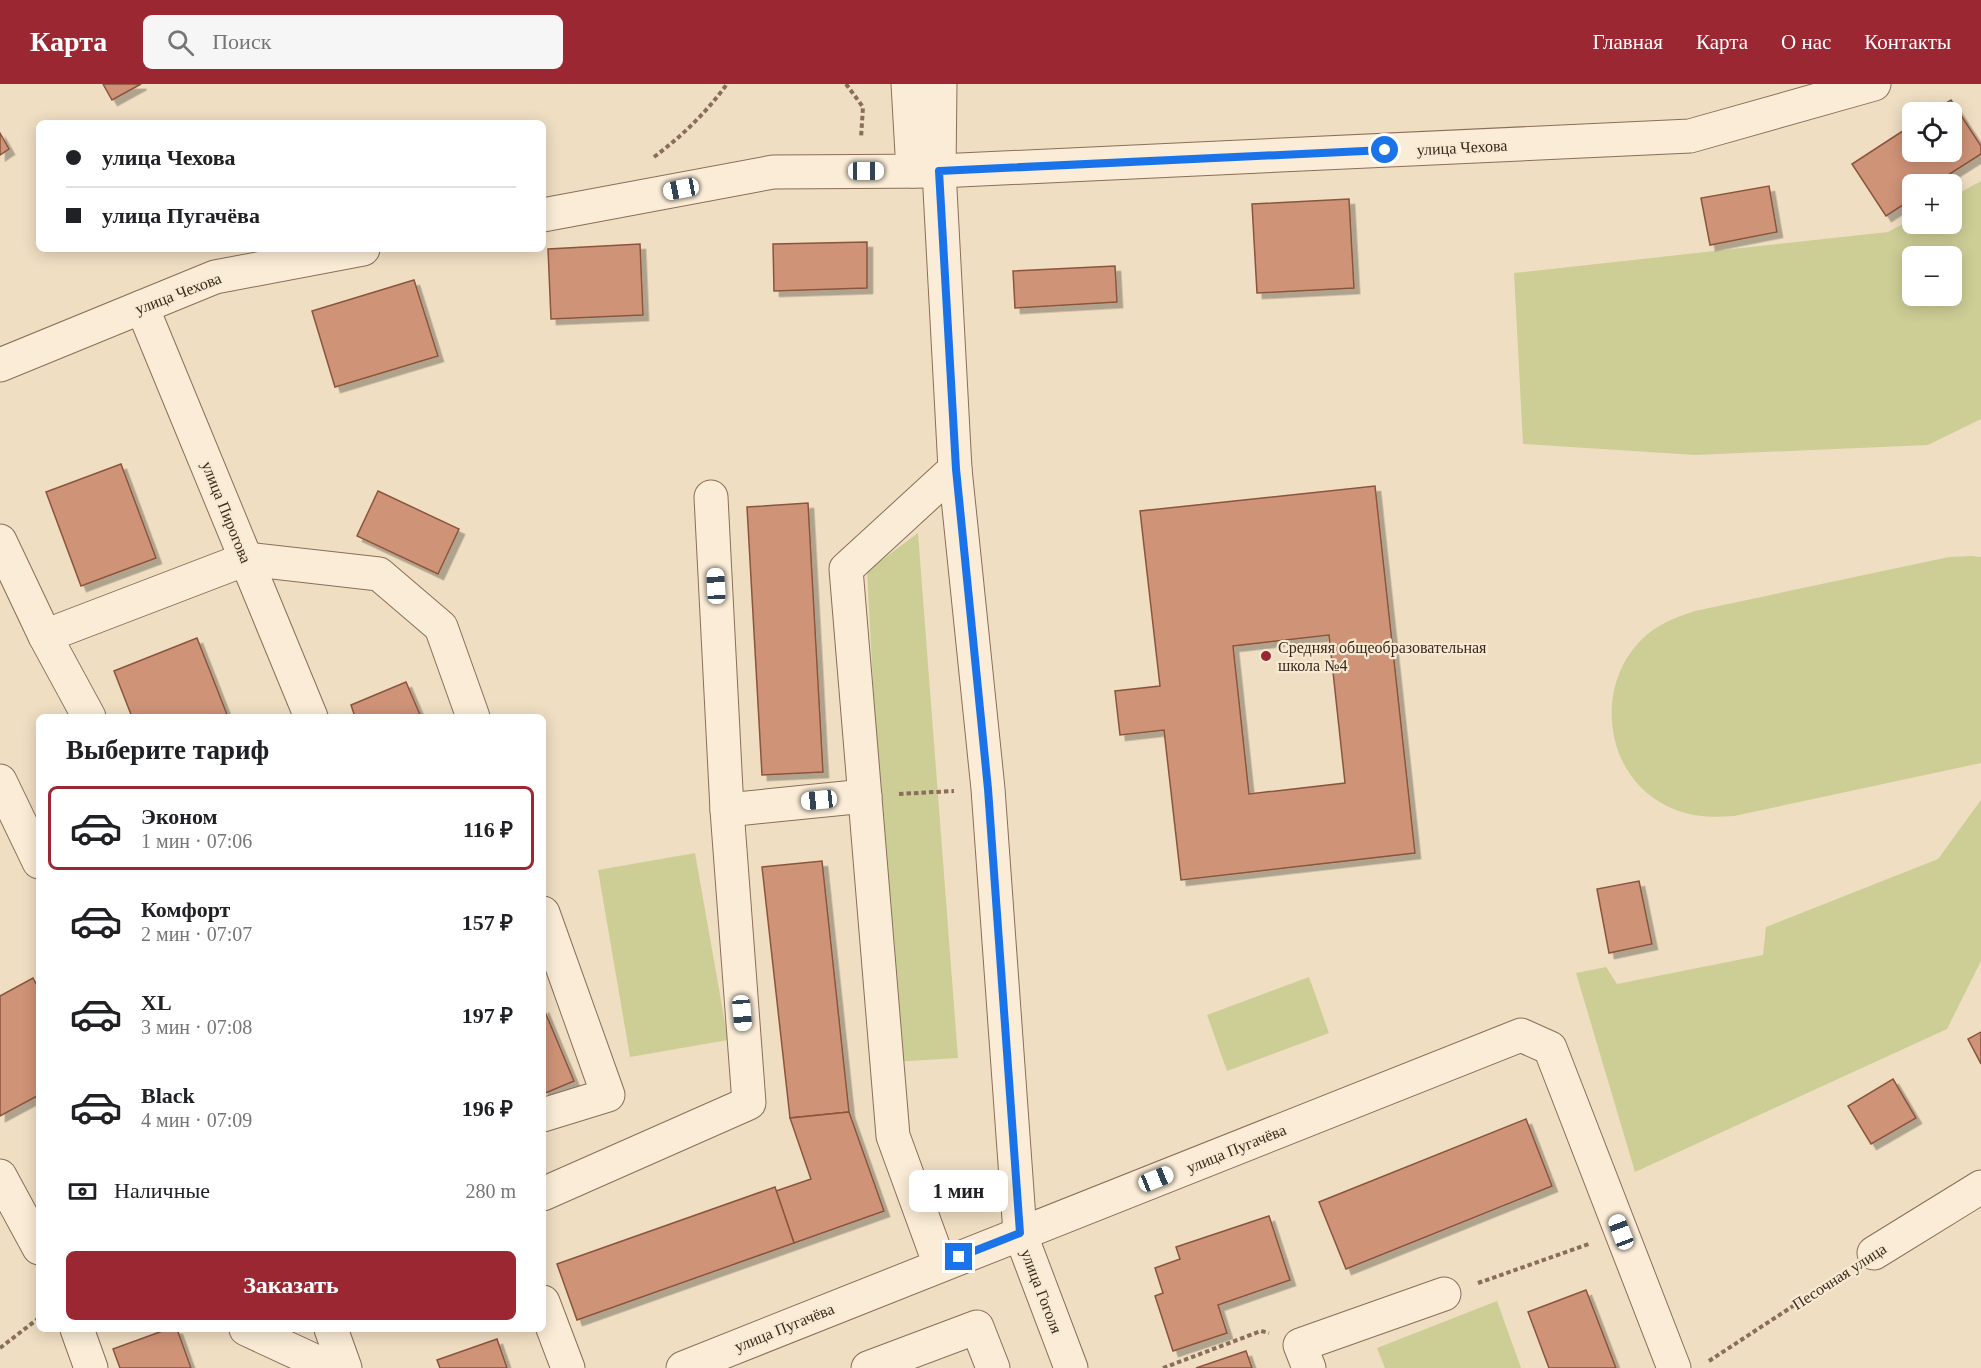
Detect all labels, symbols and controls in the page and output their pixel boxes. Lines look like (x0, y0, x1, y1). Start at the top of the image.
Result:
search box (143, 15, 563, 69)
text: Карта (30, 26, 107, 57)
icon: search (164, 26, 197, 59)
text: Поиск (212, 29, 271, 54)
text: Главная (1593, 30, 1663, 54)
text: Карта (1696, 30, 1748, 54)
text: О нас (1781, 30, 1831, 54)
text: Контакты (1864, 30, 1951, 54)
map controls (1902, 102, 1962, 306)
button: locate (1902, 102, 1962, 162)
route start (1371, 136, 1398, 163)
street label: улица Чехова (1416, 137, 1508, 159)
text: улица Чехова (102, 145, 236, 170)
car (848, 162, 884, 180)
button: + (1902, 174, 1962, 234)
car (662, 177, 700, 201)
text: улица Пугачёва (102, 203, 260, 228)
button: − (1902, 246, 1962, 306)
street label: улица Чехова (133, 269, 224, 319)
street label: улица Пирогова (197, 459, 255, 566)
car (706, 568, 726, 604)
place label: Средняя общеобразовательная школа №4 (1278, 639, 1487, 674)
marker: Средняя общеобразовательная школа №4 (1259, 649, 1273, 663)
text: Выберите тариф (66, 735, 269, 765)
car (800, 789, 838, 811)
icon: car (69, 801, 123, 855)
text: Эконом (141, 804, 218, 829)
text: 116 ₽ (463, 817, 513, 842)
text: 1 мин · 07:06 (141, 830, 252, 852)
icon: car (69, 894, 123, 948)
text: Комфорт (141, 897, 230, 922)
text: 157 ₽ (462, 910, 513, 935)
text: 2 мин · 07:07 (141, 923, 252, 945)
icon: car (69, 987, 123, 1041)
text: XL (141, 990, 172, 1015)
car (731, 994, 753, 1032)
text: 197 ₽ (462, 1003, 513, 1028)
text: 3 мин · 07:08 (141, 1016, 252, 1038)
icon: car (69, 1080, 123, 1134)
text: Black (141, 1083, 195, 1108)
text: 196 ₽ (462, 1096, 513, 1121)
text: 4 мин · 07:09 (141, 1109, 252, 1131)
street label: улица Пугачёва (1184, 1121, 1289, 1177)
car (1136, 1164, 1176, 1194)
callout: 1 мин (910, 1170, 1008, 1212)
icon: cash (66, 1175, 99, 1208)
text: Наличные (114, 1178, 210, 1203)
text: 280 m (465, 1180, 516, 1202)
text: 1 мин (933, 1180, 984, 1202)
car (1606, 1212, 1636, 1252)
street label: Песочная улица (1789, 1240, 1890, 1314)
route end (945, 1243, 972, 1270)
street label: улица Гоголя (1017, 1247, 1066, 1337)
button: Заказать (66, 1251, 516, 1320)
street label: улица Пугачёва (732, 1300, 837, 1356)

